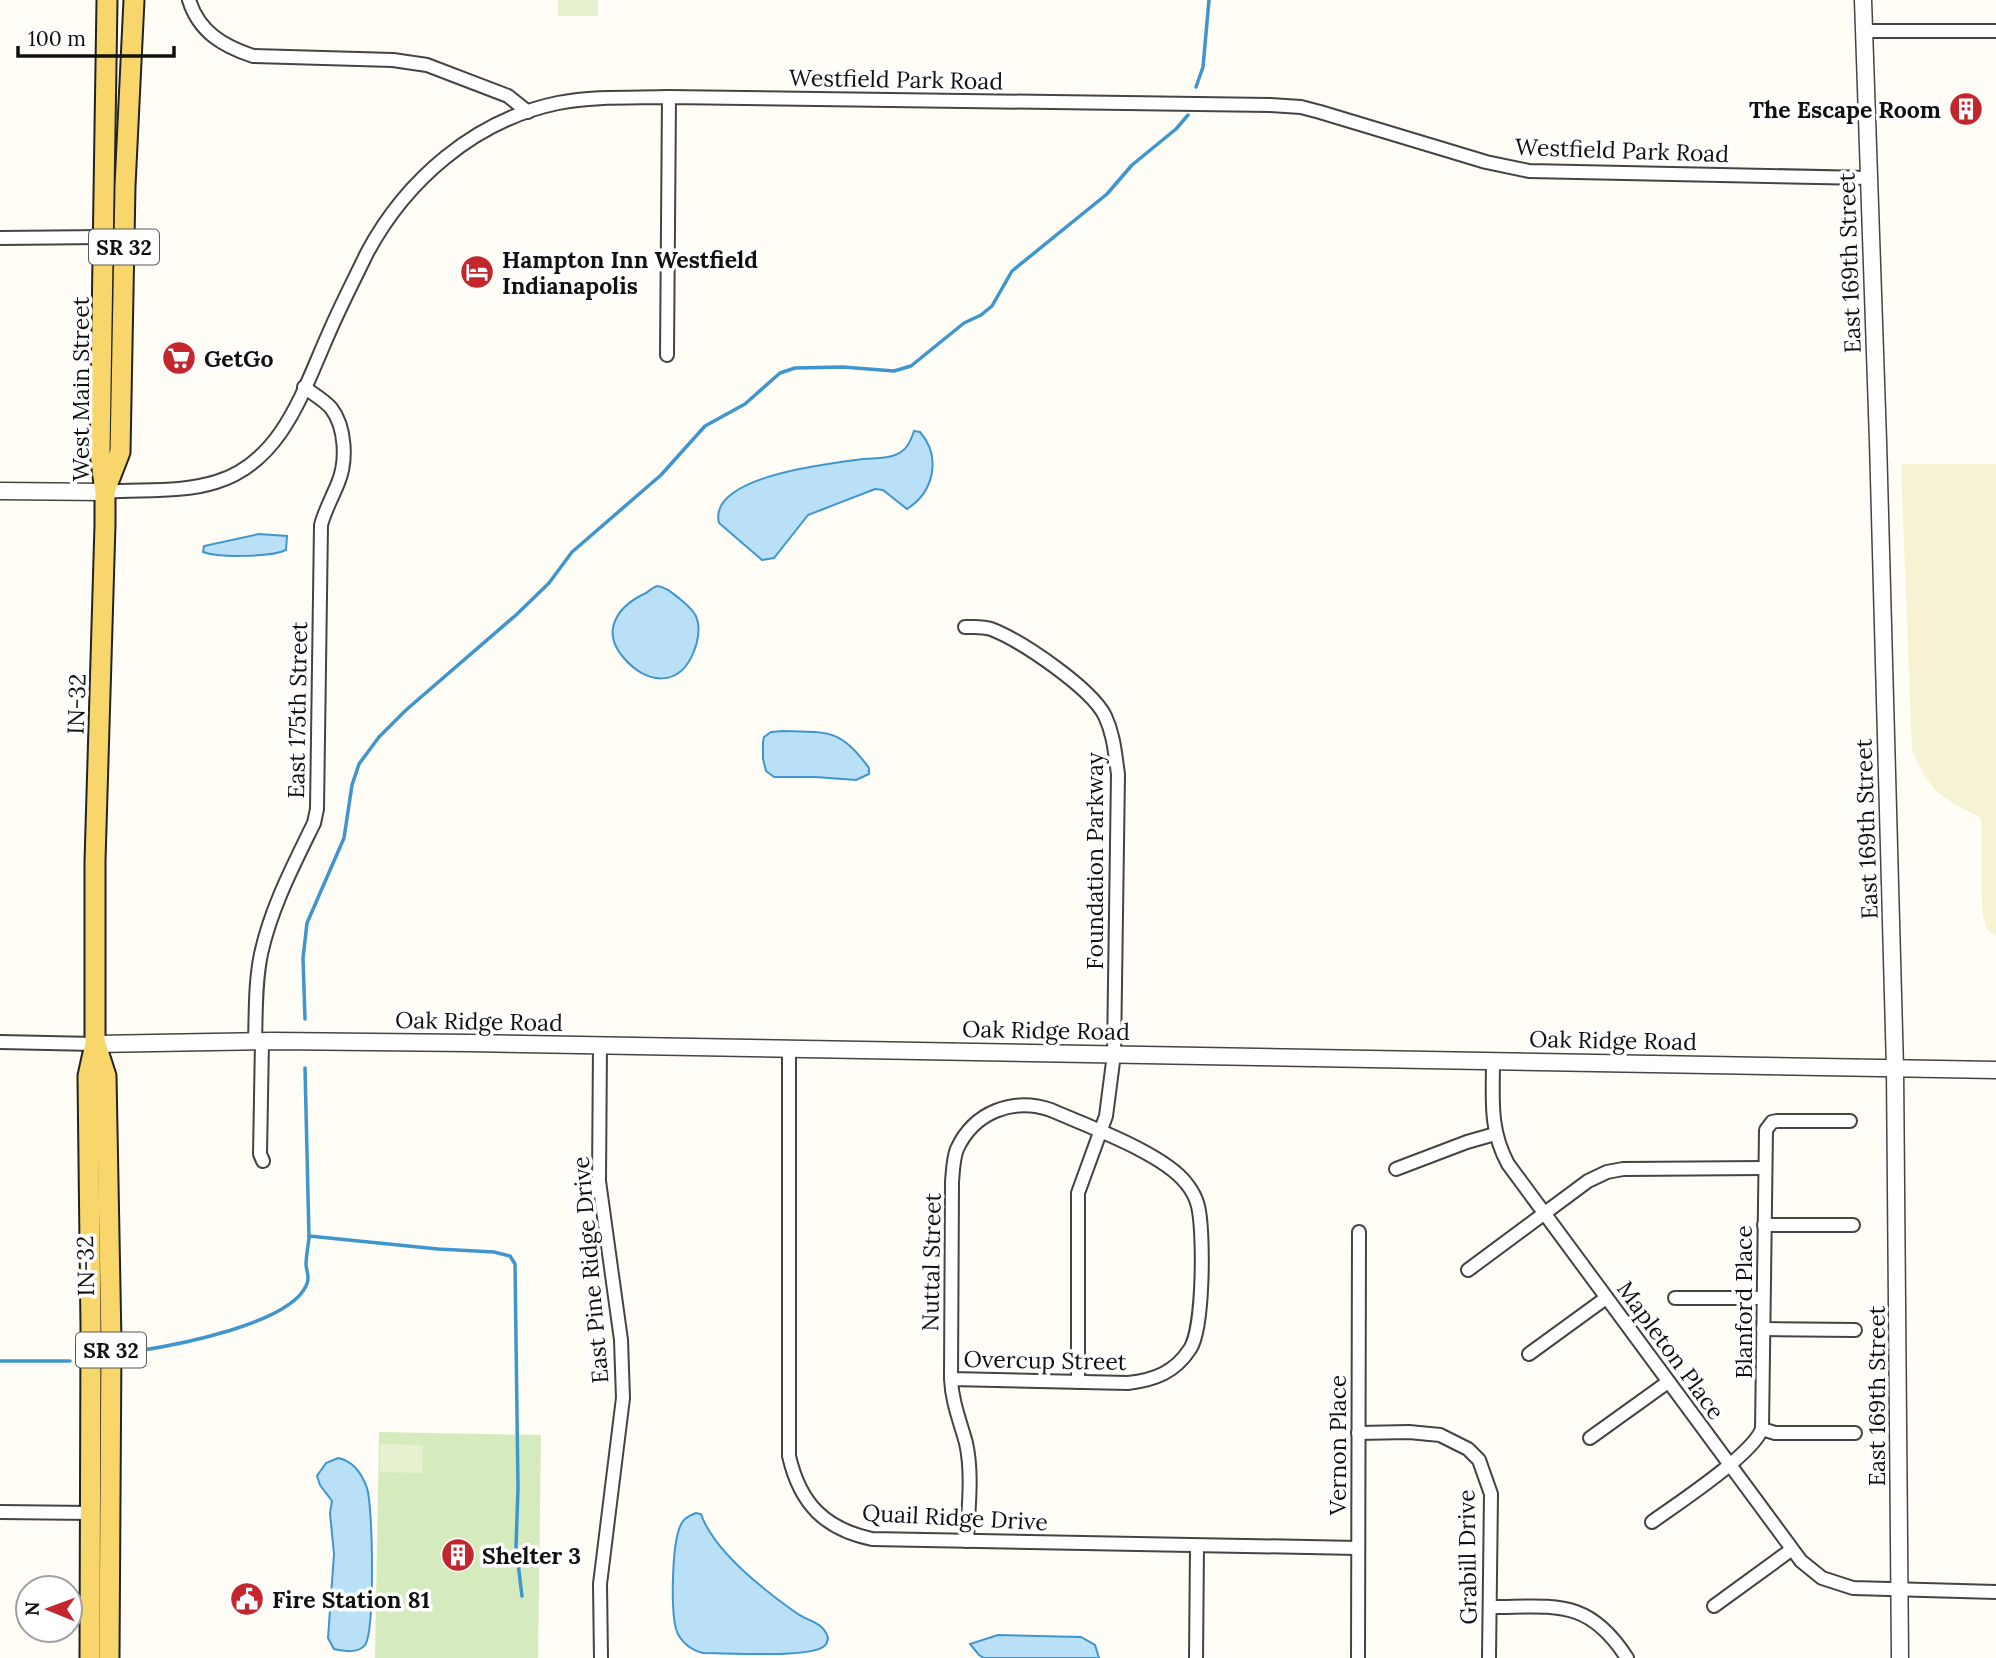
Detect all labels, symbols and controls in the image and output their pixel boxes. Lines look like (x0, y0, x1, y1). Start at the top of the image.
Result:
scale bar (18, 14, 173, 58)
text: 100 m (28, 25, 86, 52)
street label: Westfield Park Road (789, 63, 1004, 95)
building icon: The Escape Room (1947, 90, 1985, 128)
place label: The Escape Room (1749, 95, 1941, 124)
street label: Westfield Park Road (1514, 132, 1730, 168)
street label: East 169th Street (1831, 172, 1867, 354)
road number: SR 32 (89, 230, 159, 264)
place label: Hampton Inn Westfield Indianapolis (502, 245, 758, 300)
hotel icon: Hampton Inn Westfield Indianapolis (458, 253, 496, 291)
street label: West Main Street (66, 297, 95, 481)
supermarket icon: GetGo (160, 339, 198, 377)
place label: GetGo (204, 344, 273, 373)
street label: East 175th Street (281, 621, 313, 799)
street label: IN-32 (60, 673, 92, 735)
street label: East 169th Street (1848, 738, 1884, 920)
street label: Foundation Parkway (1080, 751, 1109, 970)
street label: Oak Ridge Road (395, 1005, 563, 1037)
street label: Oak Ridge Road (962, 1014, 1130, 1046)
street label: Oak Ridge Road (1529, 1024, 1697, 1056)
street label: East Pine Ridge Drive (566, 1155, 614, 1385)
street label: Nuttal Street (915, 1192, 947, 1332)
street label: Blanford Place (1729, 1225, 1758, 1379)
street label: IN-32 (70, 1235, 100, 1297)
street label: Mapleton Place (1611, 1275, 1731, 1425)
street label: East 169th Street (1862, 1306, 1891, 1486)
road number: SR 32 (76, 1332, 146, 1368)
street label: Overcup Street (963, 1344, 1127, 1376)
street label: Vernon Place (1323, 1375, 1352, 1516)
street label: Grabill Drive (1451, 1489, 1483, 1625)
street label: Quail Ridge Drive (861, 1498, 1049, 1536)
building icon: Shelter 3 (439, 1536, 477, 1574)
place label: Shelter 3 (482, 1541, 581, 1570)
north arrow (14, 1574, 84, 1644)
public building icon: Fire Station 81 (228, 1580, 266, 1618)
place label: Fire Station 81 (272, 1585, 430, 1614)
text: N (20, 1601, 44, 1616)

